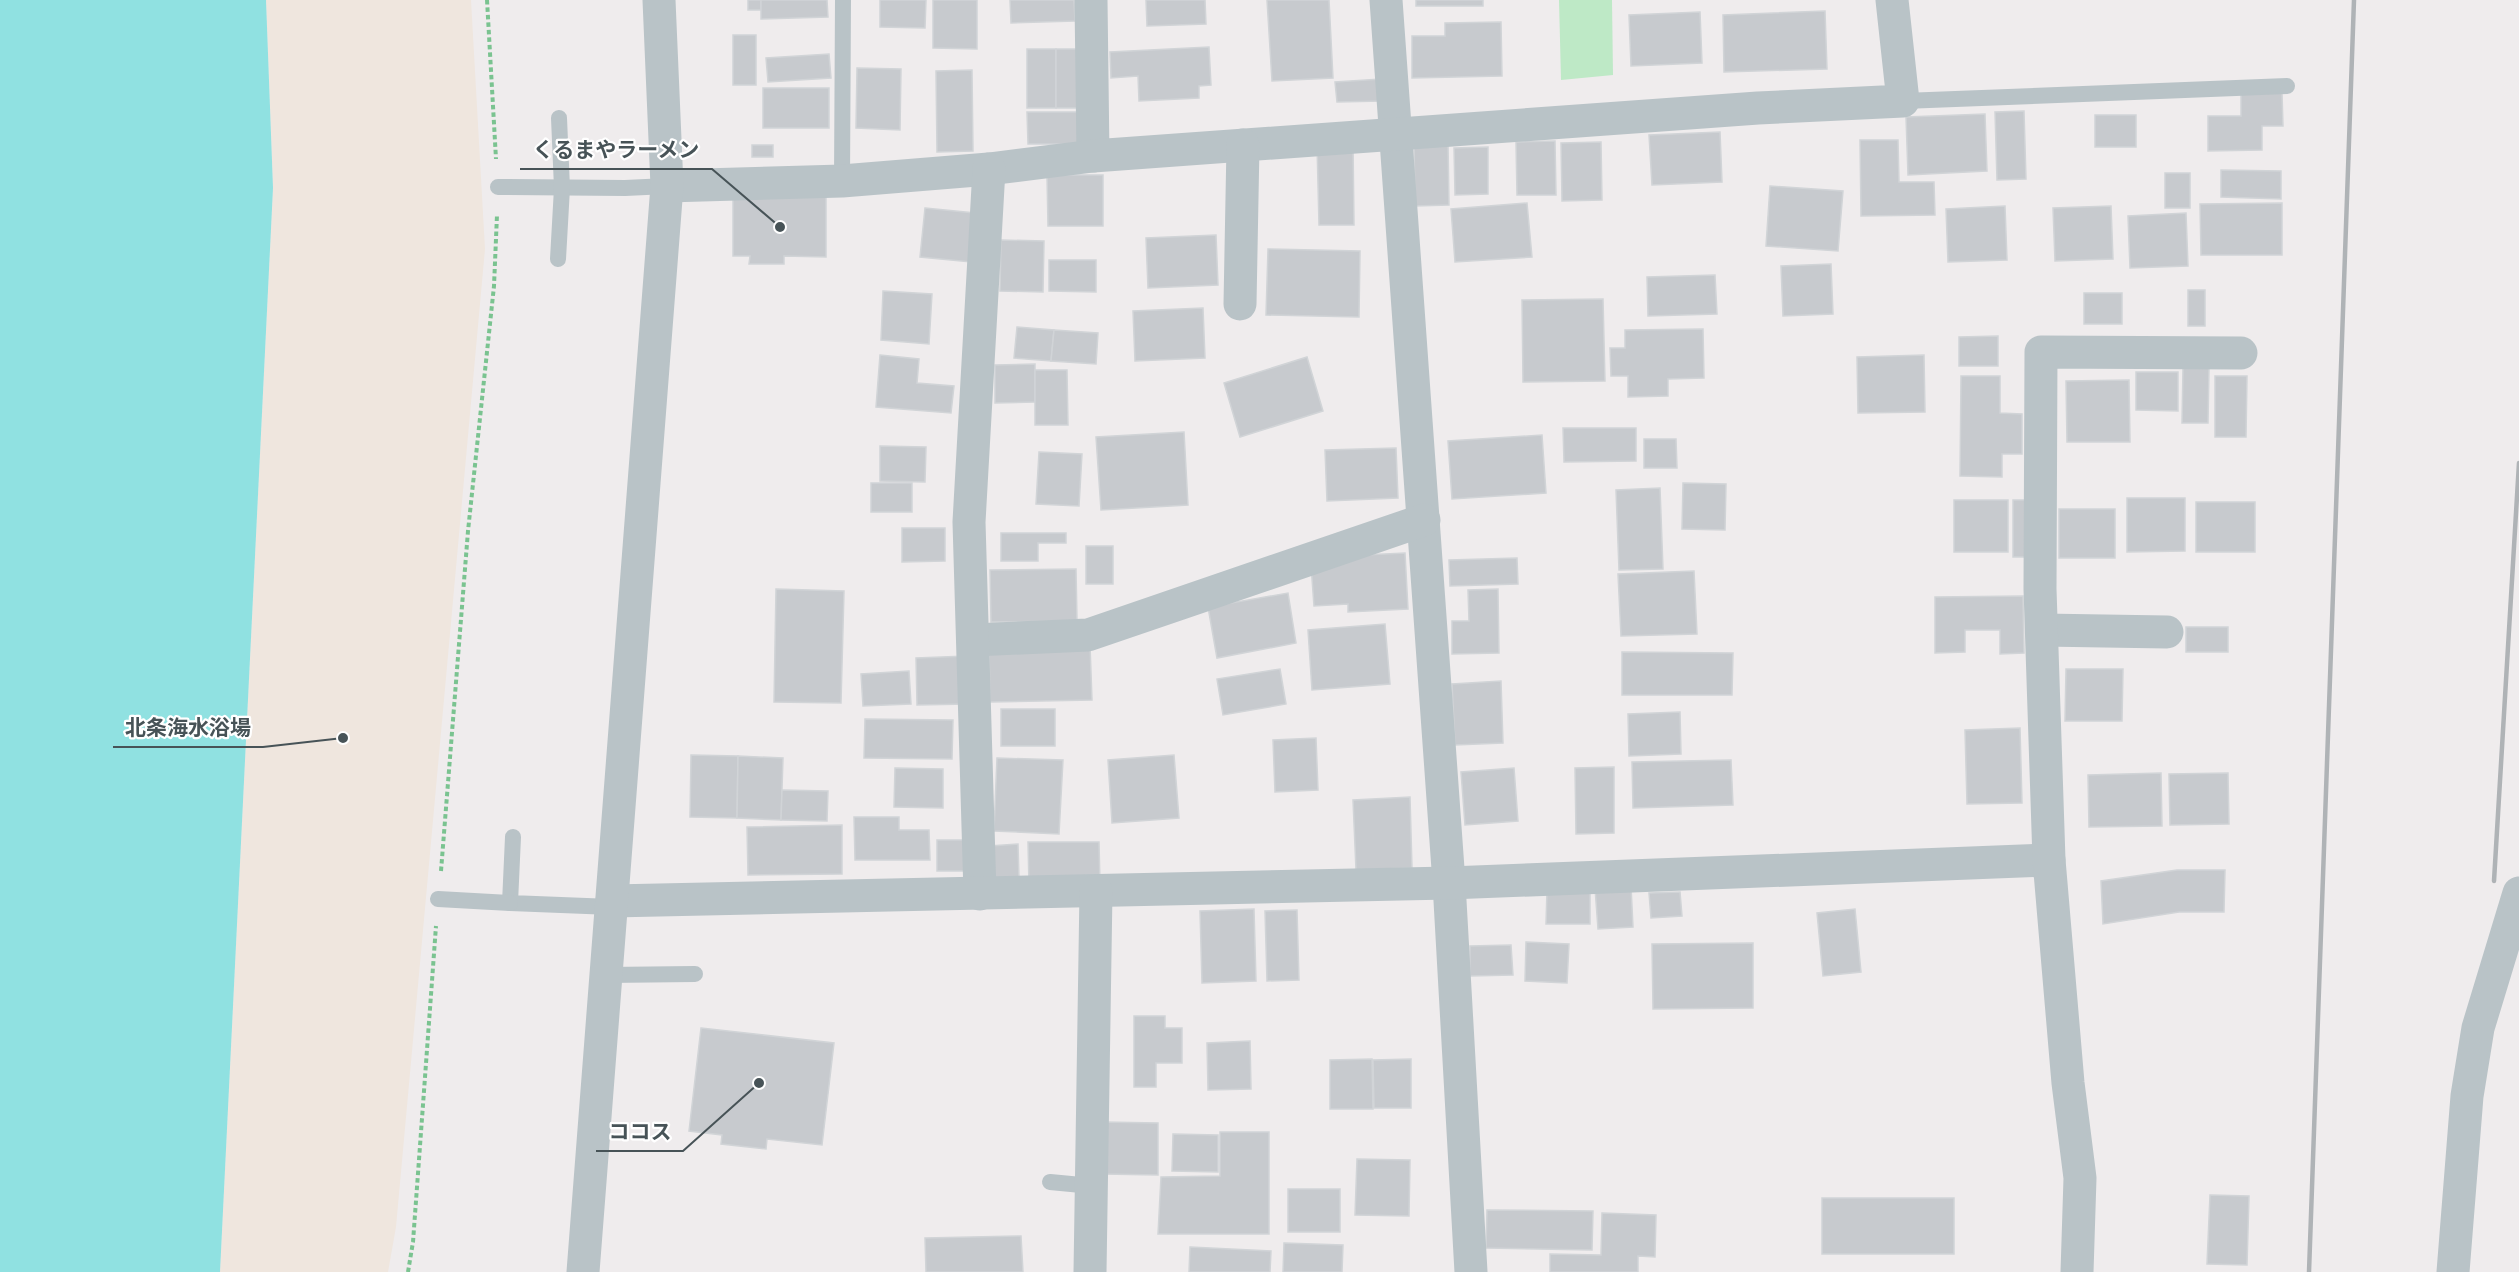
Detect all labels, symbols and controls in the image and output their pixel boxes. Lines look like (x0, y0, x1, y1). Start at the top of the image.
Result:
callout: くるまやラーメン (520, 130, 712, 169)
text: くるまやラーメン (533, 136, 699, 164)
callout: 北条海水浴場 (113, 708, 263, 747)
text: 北条海水浴場 (125, 714, 251, 742)
callout: ココス (596, 1112, 683, 1151)
text: ココス (609, 1118, 672, 1146)

